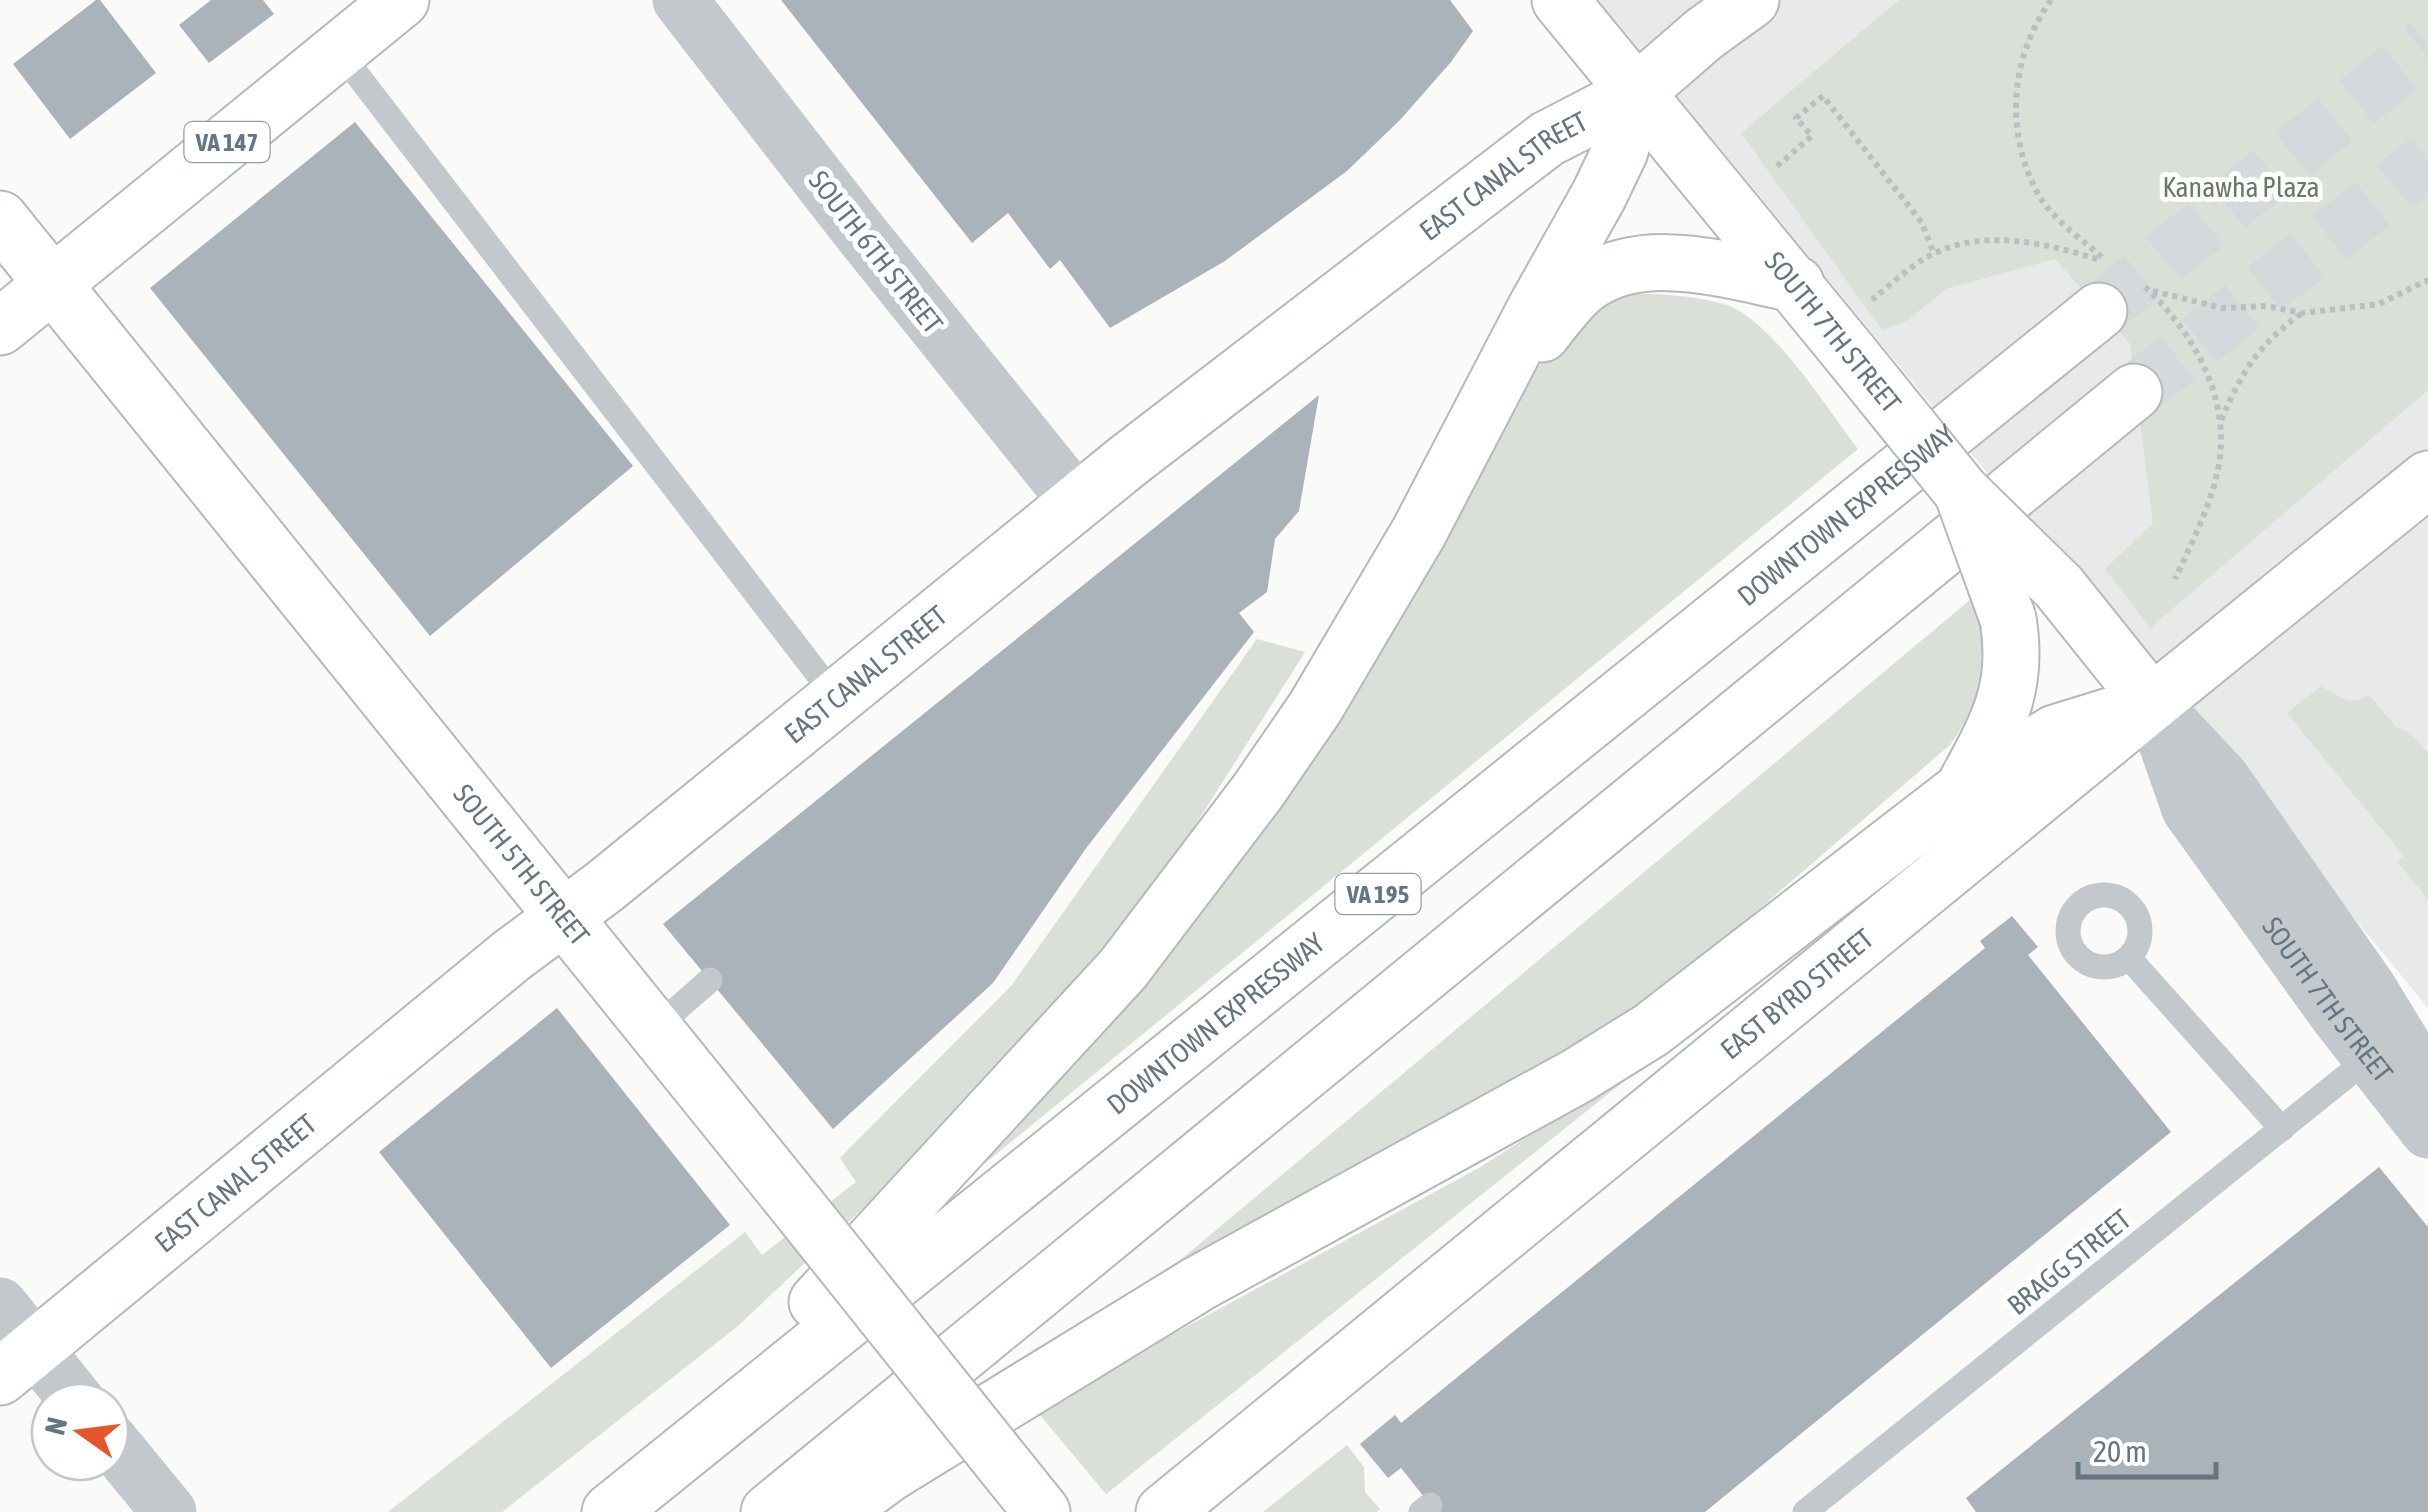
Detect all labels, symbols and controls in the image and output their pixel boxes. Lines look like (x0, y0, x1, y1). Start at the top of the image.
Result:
street label: EAST CANAL STREET (1413, 105, 1592, 247)
road number: VA 147 (184, 122, 270, 162)
street label: SOUTH 6TH STREET (803, 165, 949, 339)
park label: Kanawha Plaza (2162, 171, 2320, 203)
street label: SOUTH 7TH STREET (1759, 245, 1907, 419)
street label: DOWNTOWN EXPRESSWAY (1731, 418, 1961, 612)
street label: EAST CANAL STREET (778, 599, 953, 750)
street label: SOUTH 5TH STREET (447, 778, 596, 951)
road number: VA 195 (1336, 874, 1420, 914)
street label: SOUTH 7TH STREET (2256, 911, 2399, 1088)
street label: EAST BYRD STREET (1714, 922, 1879, 1065)
street label: DOWNTOWN EXPRESSWAY (1101, 926, 1331, 1121)
street label: EAST CANAL STREET (148, 1107, 322, 1259)
street label: BRAGG STREET (2001, 1203, 2137, 1321)
north arrow (30, 1382, 130, 1482)
text: N (38, 1414, 73, 1438)
scale bar (2078, 1417, 2216, 1479)
text: 20 m (2093, 1434, 2147, 1468)

